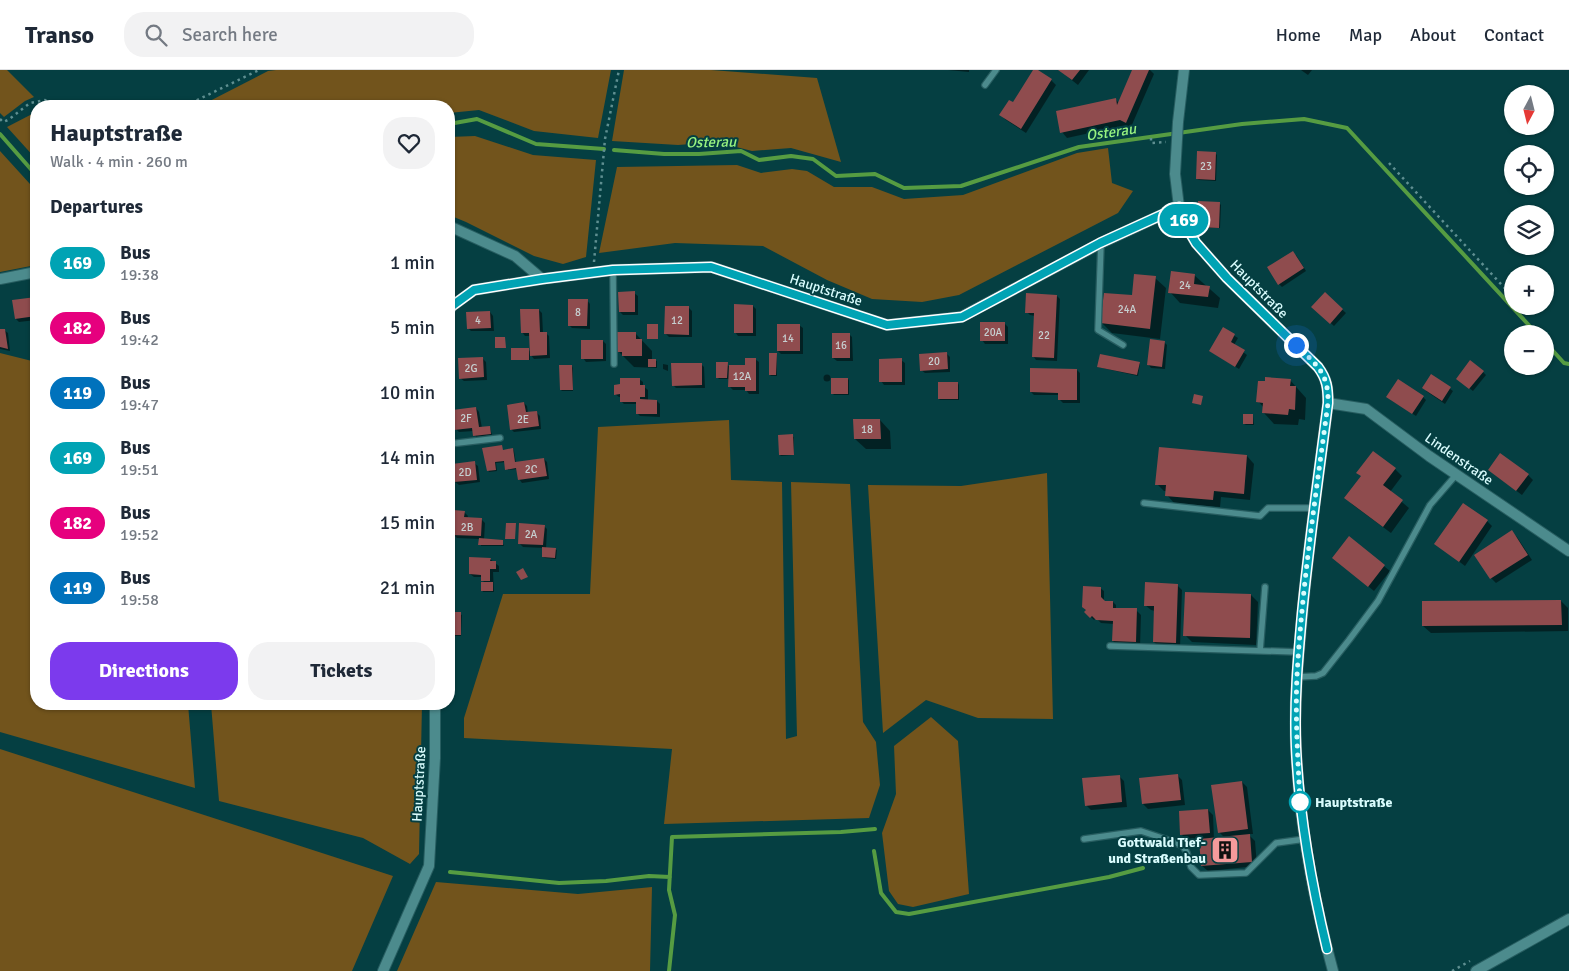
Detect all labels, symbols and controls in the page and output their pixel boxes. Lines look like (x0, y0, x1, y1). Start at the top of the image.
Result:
search box (124, 12, 474, 57)
text: Transo (25, 20, 94, 50)
icon: search (142, 21, 170, 49)
text: Search here (182, 23, 278, 47)
text: Home (1276, 24, 1321, 46)
text: Map (1349, 24, 1382, 46)
text: About (1410, 24, 1456, 46)
text: Contact (1484, 24, 1544, 46)
north arrow (1504, 85, 1554, 135)
map controls (1504, 85, 1554, 375)
button: heart (383, 117, 435, 169)
text: Hauptstraße (50, 118, 183, 148)
water label: Osterau (1085, 119, 1138, 144)
water label: Osterau (686, 133, 737, 151)
button: locate (1504, 145, 1554, 195)
text: Walk · 4 min · 260 m (50, 152, 188, 172)
house number: 23 (1200, 160, 1212, 173)
text: Departures (50, 195, 143, 219)
line badge: 169 (1155, 204, 1213, 236)
button: layers (1504, 205, 1554, 255)
text: 169 (1169, 209, 1199, 231)
text: Bus (120, 241, 151, 265)
text: 1 min (390, 251, 435, 275)
text: 169 (63, 252, 92, 274)
street label: Hauptstraße (1226, 256, 1292, 322)
text: 19:38 (120, 265, 159, 285)
button: + (1504, 265, 1554, 315)
street label: Hauptstraße (787, 270, 865, 310)
house number: 24 (1179, 279, 1191, 292)
house number: 24A (1118, 303, 1137, 316)
text: Bus (120, 306, 151, 330)
house number: 8 (575, 306, 581, 319)
house number: 4 (475, 314, 481, 327)
house number: 12 (671, 314, 683, 327)
text: 5 min (390, 316, 435, 340)
text: 182 (63, 317, 92, 339)
button: − (1504, 325, 1554, 375)
house number: 20A (984, 326, 1003, 339)
house number: 22 (1038, 329, 1050, 342)
text: 19:42 (120, 330, 159, 350)
house number: 14 (782, 332, 794, 345)
your location (1284, 333, 1309, 358)
house number: 16 (835, 339, 847, 352)
house number: 20 (928, 355, 940, 368)
house number: 2G (464, 362, 478, 375)
house number: 12A (733, 370, 752, 383)
text: Bus (120, 371, 151, 395)
text: 10 min (380, 381, 435, 405)
text: 119 (63, 382, 92, 404)
text: 19:47 (120, 395, 159, 415)
house number: 2F (460, 412, 472, 425)
house number: 2E (517, 413, 529, 426)
house number: 18 (861, 423, 873, 436)
street label: Lindenstraße (1422, 429, 1496, 489)
text: Bus (120, 436, 151, 460)
text: 14 min (380, 446, 435, 470)
text: 169 (63, 447, 92, 469)
text: 19:51 (120, 460, 159, 480)
house number: 2C (525, 463, 538, 476)
house number: 2D (458, 466, 472, 479)
text: Bus (120, 501, 151, 525)
text: 15 min (380, 511, 435, 535)
text: 182 (63, 512, 92, 534)
house number: 2B (461, 521, 474, 534)
text: 19:52 (120, 525, 159, 545)
house number: 2A (525, 528, 538, 541)
text: Bus (120, 566, 151, 590)
text: 21 min (380, 576, 435, 600)
text: 119 (63, 577, 92, 599)
text: 19:58 (120, 590, 159, 610)
button: Directions (50, 642, 238, 700)
button: Tickets (248, 642, 435, 700)
street label: Hauptstraße (409, 746, 429, 822)
marker: Hauptstraße (1289, 791, 1311, 813)
place label: Hauptstraße (1315, 794, 1393, 811)
place label: Gottwald Tief- und Straßenbau (1108, 834, 1206, 867)
building icon: Gottwald Tief- und Straßenbau (1210, 835, 1240, 865)

